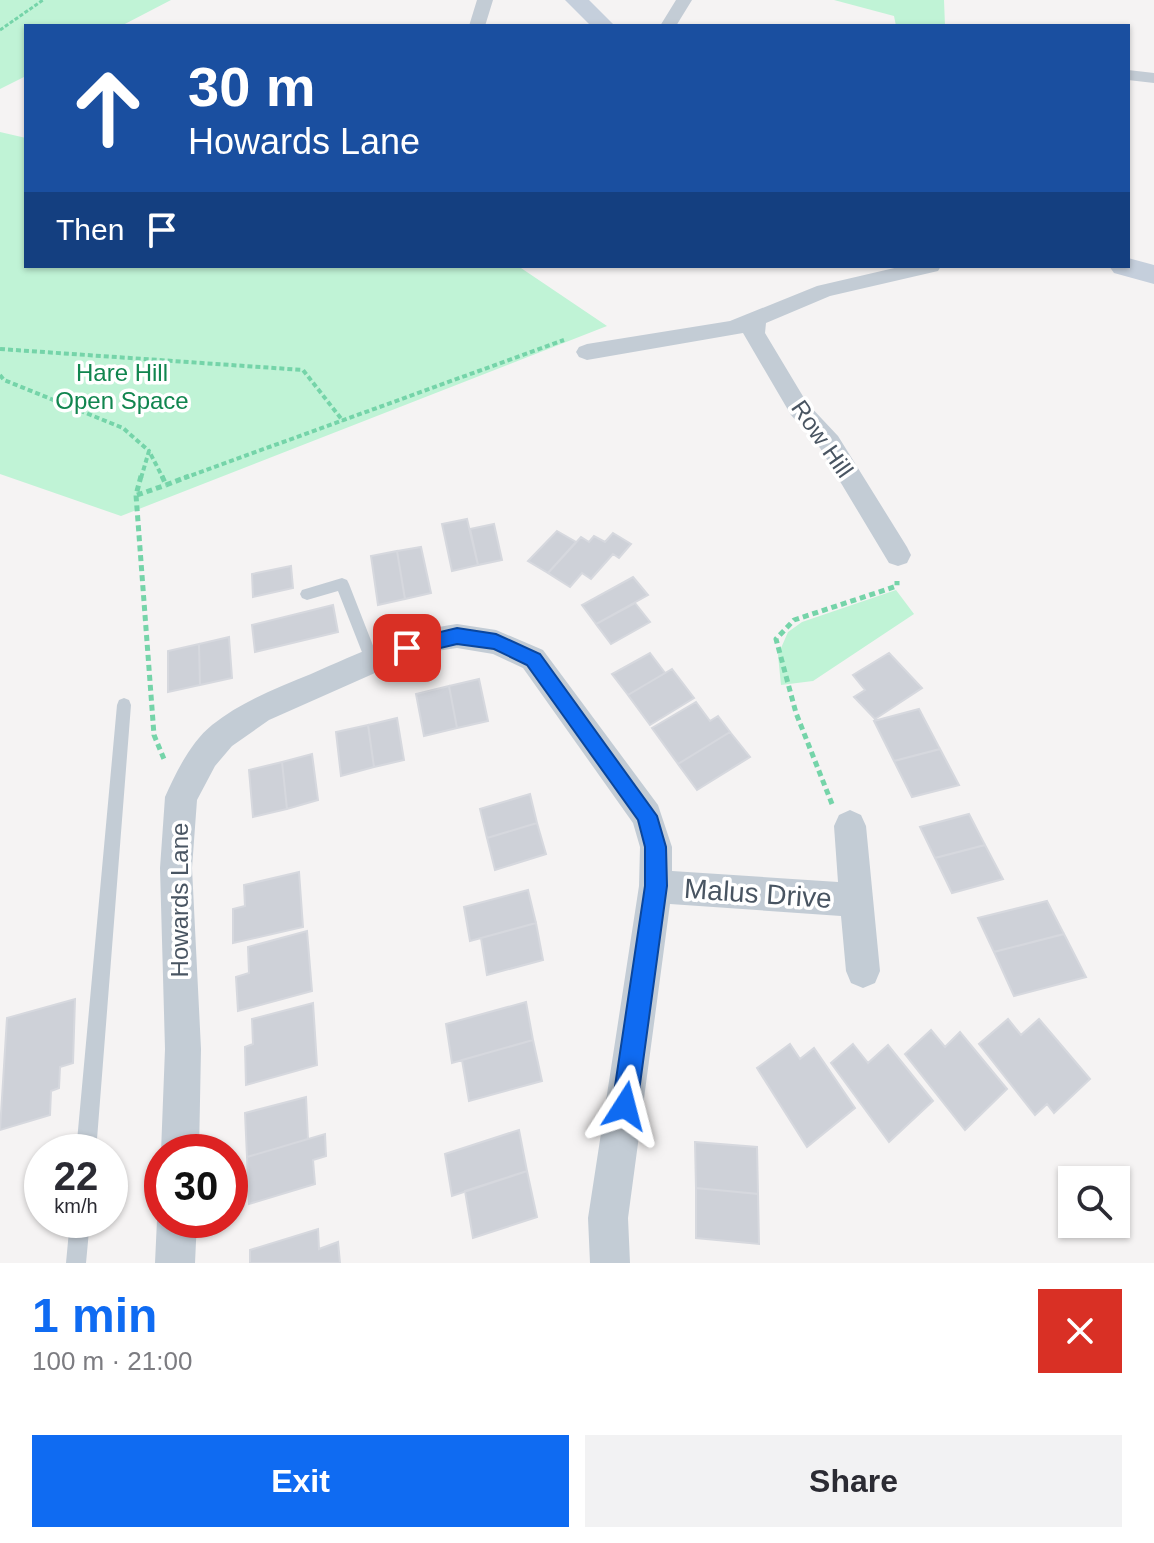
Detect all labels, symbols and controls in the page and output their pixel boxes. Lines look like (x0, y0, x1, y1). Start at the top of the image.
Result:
text: 30 m (188, 55, 316, 118)
icon: ahead (56, 56, 160, 160)
text: Howards Lane (188, 121, 420, 162)
icon: arrive (140, 208, 184, 252)
text: Then (56, 213, 124, 246)
park label: Hare Hill Open Space (55, 359, 189, 414)
street label: Row Hill (786, 395, 859, 483)
pin (373, 614, 441, 682)
icon: arrive (385, 626, 429, 670)
street label: Howards Lane (166, 823, 193, 977)
street label: Malus Drive (683, 873, 833, 914)
position arrow (583, 1064, 667, 1148)
speed limit sign: 30 (144, 1134, 248, 1238)
text: 22 (54, 1154, 98, 1198)
map controls (1058, 1166, 1130, 1238)
button: search (1058, 1166, 1130, 1238)
text: km/h (54, 1195, 98, 1217)
text: 1 min (32, 1289, 157, 1342)
button: close (1038, 1289, 1122, 1373)
text: 100 m · 21:00 (32, 1346, 192, 1376)
button: Exit (32, 1435, 569, 1527)
button: Share (585, 1435, 1122, 1527)

